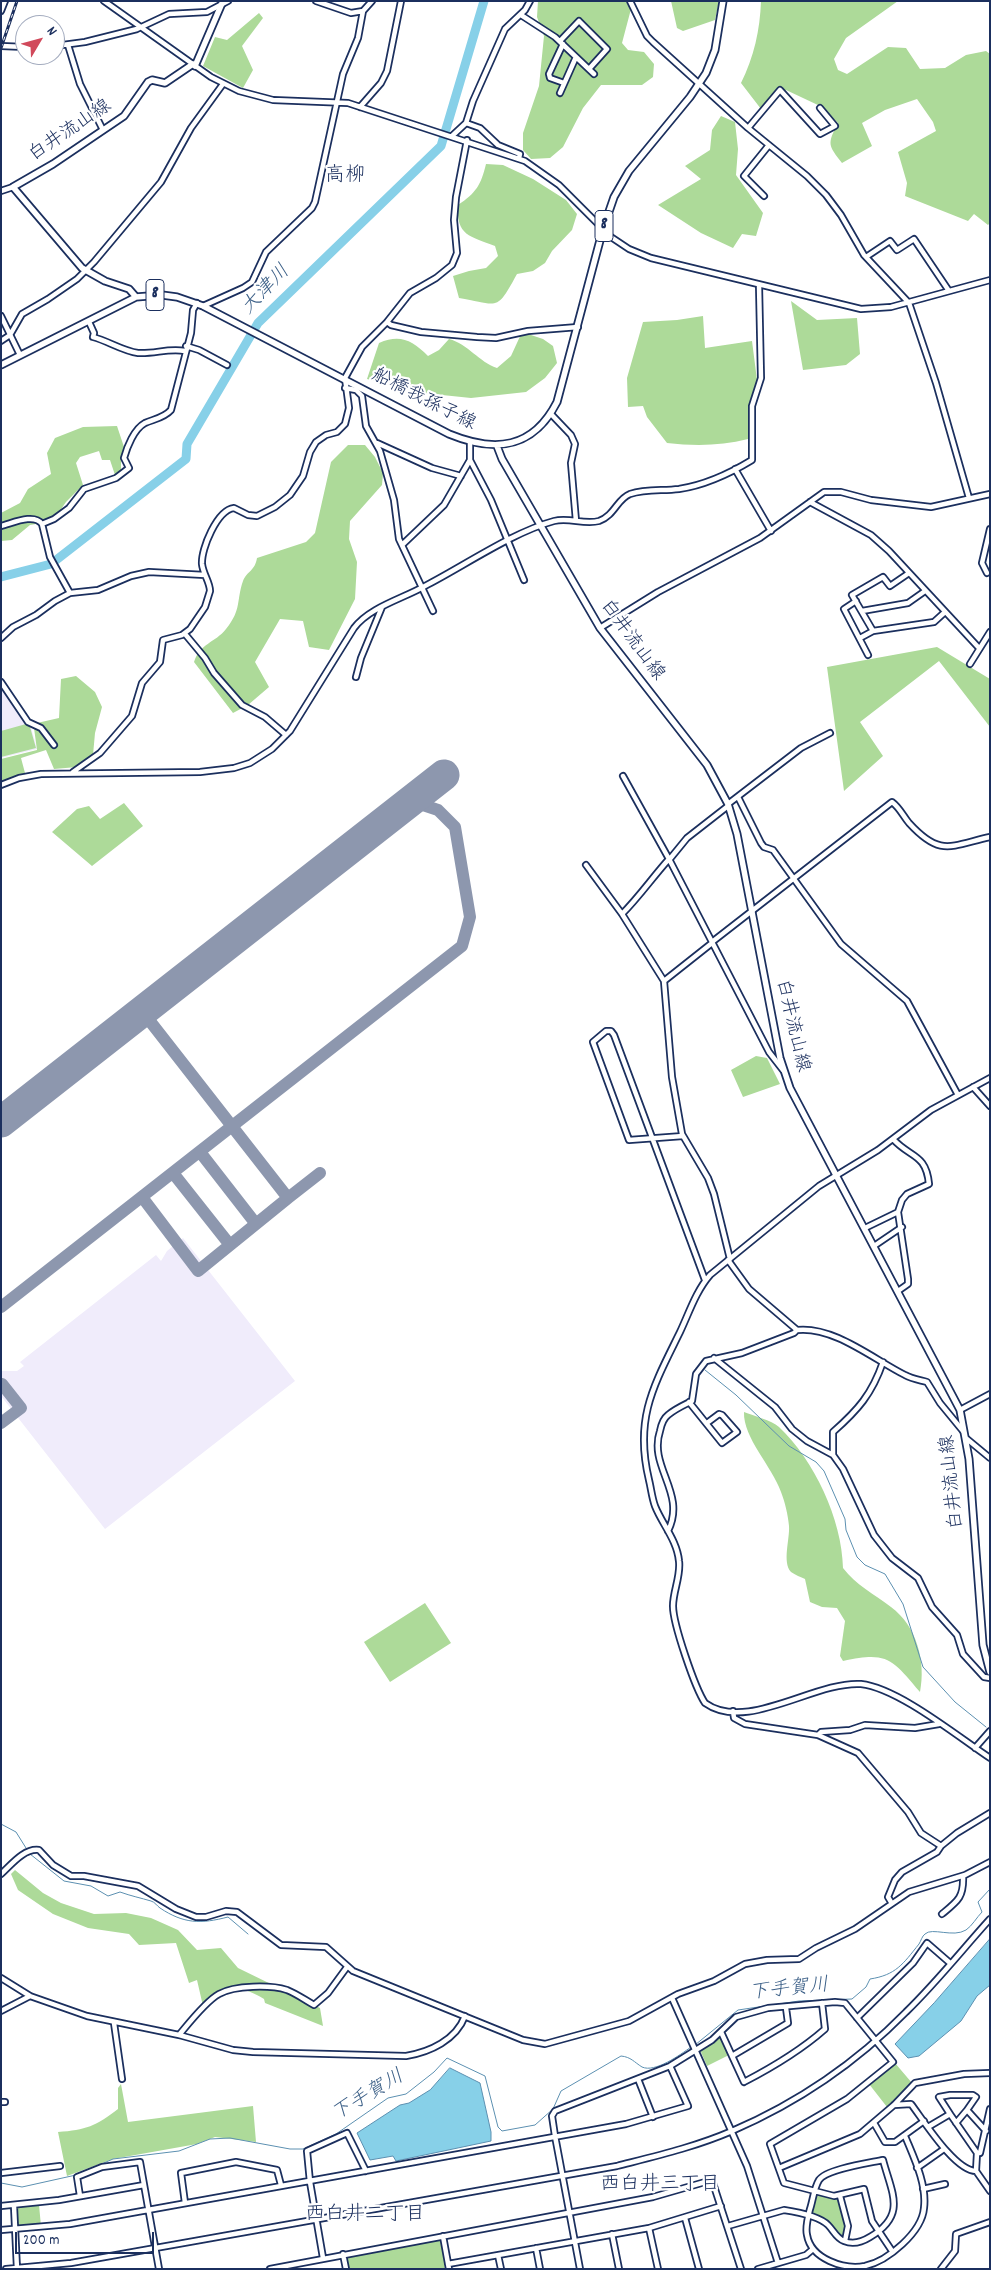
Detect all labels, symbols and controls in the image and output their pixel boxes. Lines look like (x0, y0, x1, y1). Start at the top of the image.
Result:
north arrow (15, 15, 65, 65)
text: N (41, 23, 61, 40)
street label: 白井流山線 (25, 96, 117, 168)
district label: 高柳 (325, 165, 365, 189)
road number: 8 (595, 210, 613, 242)
water label: 大津川 (238, 261, 296, 321)
road number: 8 (146, 280, 164, 310)
street label: 船橋我孫子線 (367, 365, 479, 437)
street label: 白井流山線 (594, 596, 668, 686)
street label: 白井流山線 (769, 977, 813, 1075)
street label: 白井流山線 (938, 1434, 970, 1530)
water label: 下手賀川 (748, 1975, 830, 2007)
water label: 下手賀川 (329, 2066, 409, 2128)
district label: 西白井三丁目 (600, 2174, 720, 2198)
district label: 西白井二丁目 (305, 2204, 425, 2228)
scale bar (18, 2222, 156, 2254)
text: 200 m (23, 2230, 60, 2252)

